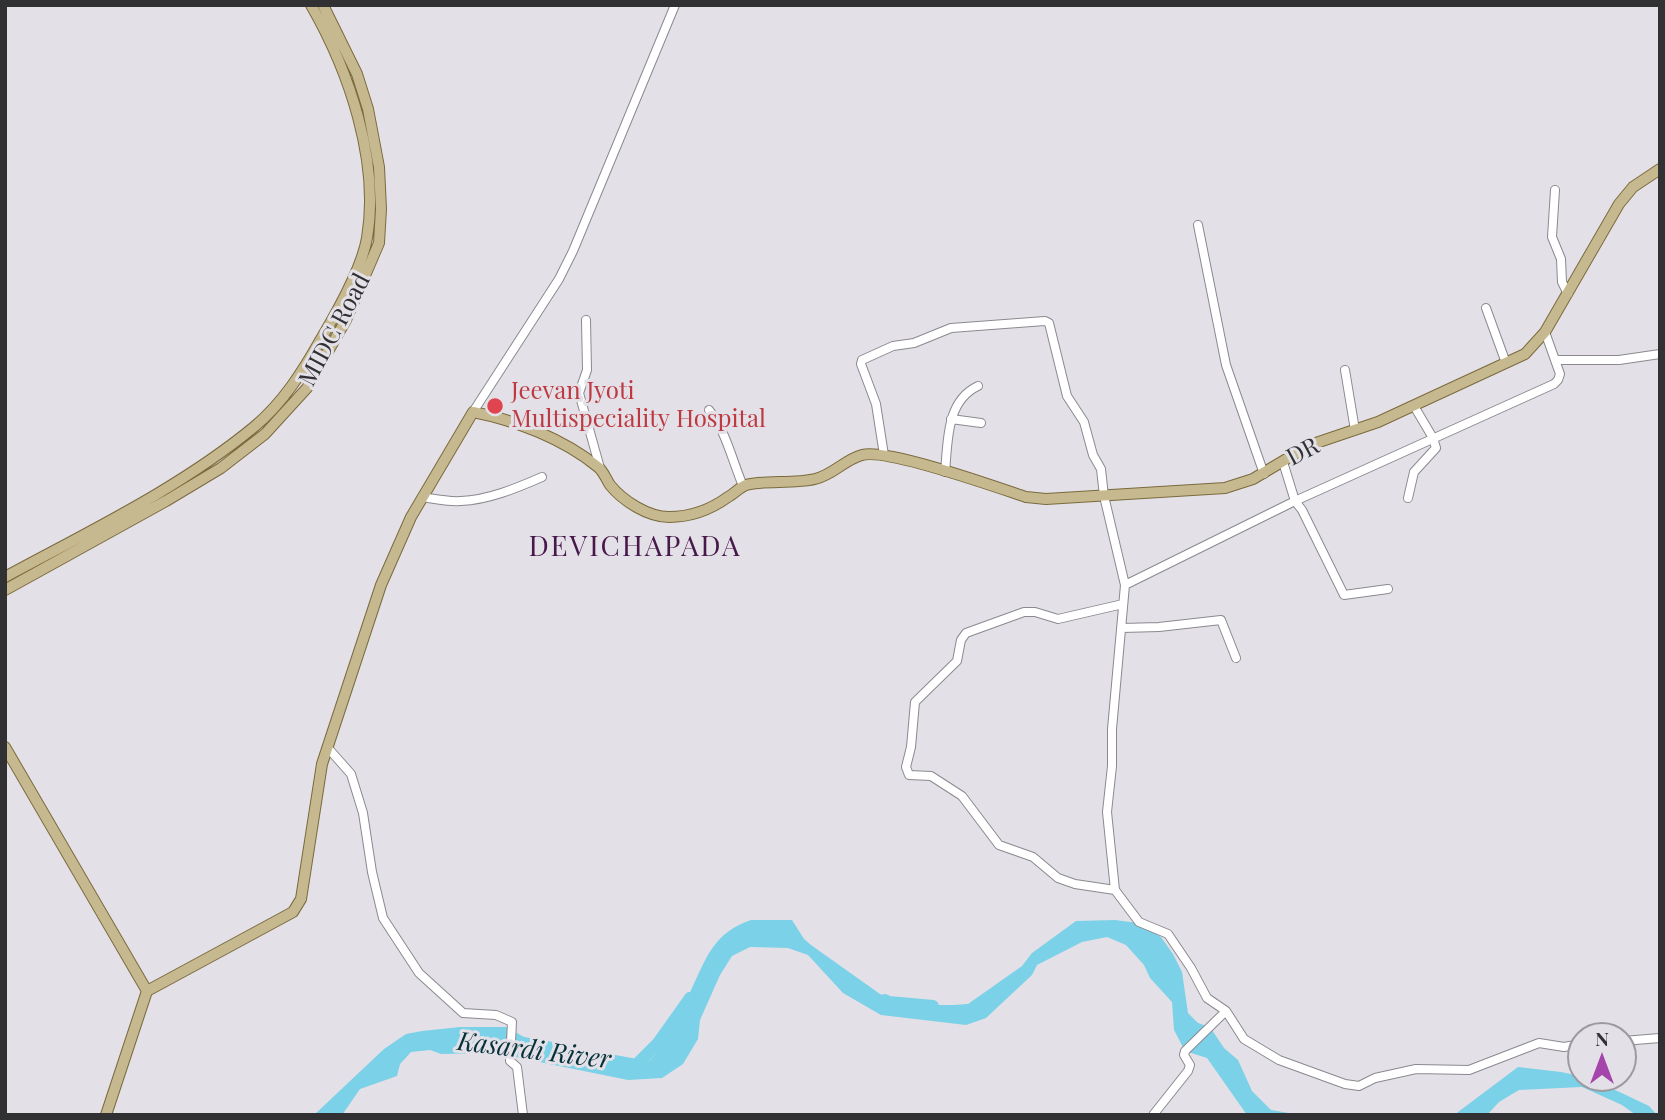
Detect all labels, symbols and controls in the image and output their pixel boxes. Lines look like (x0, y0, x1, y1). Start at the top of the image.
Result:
street label: MIDC Road (293, 269, 377, 391)
place label: Jeevan Jyoti Multispeciality Hospital (511, 378, 766, 434)
marker: Jeevan Jyoti Multispeciality Hospital (485, 396, 505, 416)
street label: DR (1282, 432, 1324, 472)
district label: DEVICHAPADA (530, 530, 740, 564)
north arrow (1567, 1022, 1637, 1092)
text: N (1595, 1025, 1609, 1051)
water label: Kasardi River (455, 1026, 613, 1076)

